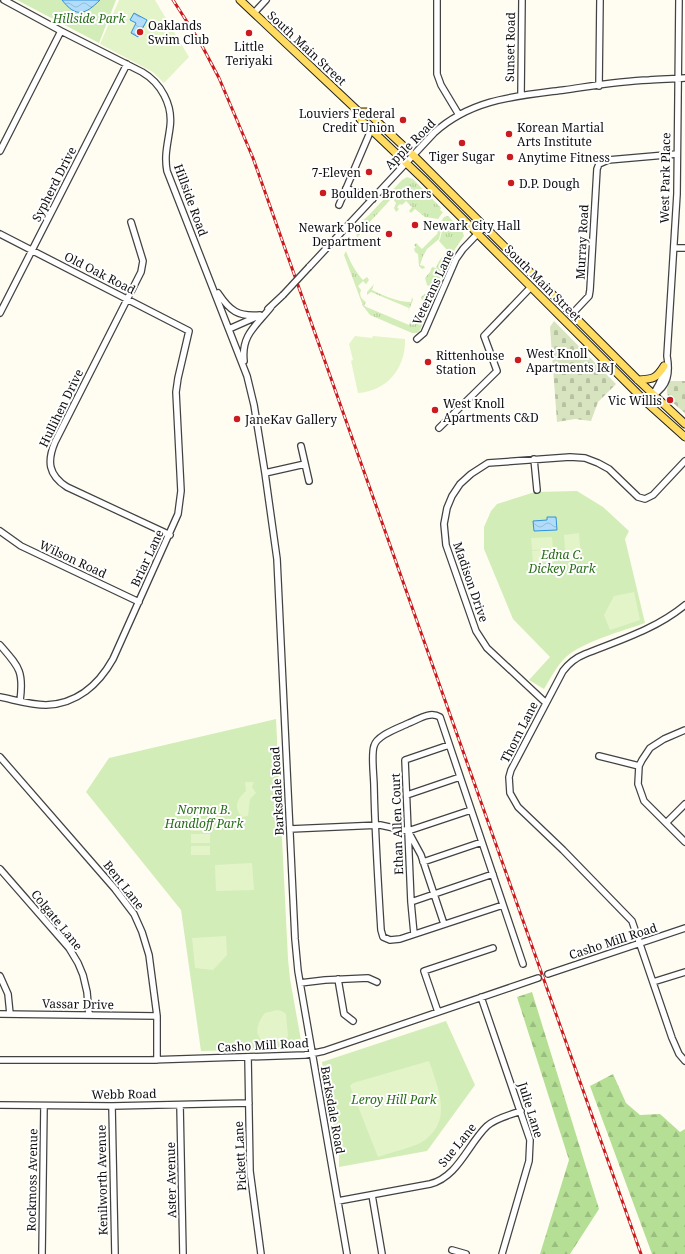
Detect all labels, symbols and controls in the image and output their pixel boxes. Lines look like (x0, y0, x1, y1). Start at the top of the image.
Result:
street label: South Main Street (264, 7, 350, 89)
park label: Hillside Park (52, 10, 126, 27)
street label: Sunset Road (501, 11, 519, 82)
place label: Oaklands Swim Club (148, 17, 209, 48)
marker: Oaklands Swim Club (135, 27, 145, 37)
marker: Little Teriyaki (244, 28, 254, 38)
place label: Little Teriyaki (225, 38, 273, 69)
place label: Louviers Federal Credit Union (299, 105, 395, 136)
street label: Apple Road (381, 114, 440, 173)
marker: Louviers Federal Credit Union (398, 115, 408, 125)
place label: Korean Martial Arts Institute (517, 119, 604, 150)
marker: Korean Martial Arts Institute (504, 129, 514, 139)
street label: West Park Place (656, 132, 674, 224)
marker: Tiger Sugar (457, 138, 467, 148)
street label: Sypherd Drive (28, 144, 80, 224)
place label: Tiger Sugar (429, 148, 495, 165)
place label: Anytime Fitness (518, 149, 610, 166)
marker: Anytime Fitness (505, 152, 515, 162)
street label: Hillside Road (170, 161, 212, 239)
place label: 7-Eleven (312, 164, 361, 181)
marker: 7-Eleven (364, 167, 374, 177)
place label: D.P. Dough (519, 175, 580, 192)
marker: D.P. Dough (506, 178, 516, 188)
place label: Boulden Brothers (331, 185, 432, 202)
marker: Boulden Brothers (318, 188, 328, 198)
street label: Murray Road (572, 203, 592, 280)
place label: Newark City Hall (423, 217, 521, 234)
place label: Newark Police Department (298, 219, 381, 250)
marker: Newark City Hall (410, 220, 420, 230)
marker: Newark Police Department (384, 229, 394, 239)
street label: South Main Street (501, 241, 585, 325)
street label: Veterans Lane (408, 247, 458, 327)
street label: Old Oak Road (61, 248, 139, 299)
place label: West Knoll Apartments I&J (526, 345, 614, 376)
place label: Rittenhouse Station (436, 347, 504, 378)
marker: West Knoll Apartments I&J (513, 355, 523, 365)
marker: Rittenhouse Station (423, 357, 433, 367)
street label: Hullihen Drive (35, 366, 87, 450)
place label: Vic Willis (608, 392, 662, 409)
place label: West Knoll Apartments C&D (443, 395, 539, 426)
marker: Vic Willis (665, 395, 675, 405)
marker: West Knoll Apartments C&D (430, 405, 440, 415)
place label: JaneKav Gallery (244, 411, 337, 428)
marker: JaneKav Gallery (232, 414, 242, 424)
street label: Briar Lane (126, 527, 168, 589)
street label: Wilson Road (37, 536, 110, 582)
street label: Madison Drive (449, 540, 493, 624)
park label: Edna C. Dickey Park (528, 546, 597, 577)
street label: Thorn Lane (496, 698, 542, 766)
street label: Barksdale Road (266, 745, 288, 836)
street label: Ethan Allen Court (387, 773, 407, 875)
park label: Norma B. Handloff Park (164, 801, 244, 832)
street label: Bent Lane (100, 857, 148, 913)
street label: Colgate Lane (27, 886, 87, 954)
street label: Casho Mill Road (567, 919, 660, 963)
street label: Vassar Drive (42, 995, 114, 1013)
street label: Casho Mill Road (217, 1034, 310, 1056)
street label: Barksdale Road (317, 1065, 349, 1156)
street label: Julie Lane (514, 1079, 548, 1140)
street label: Webb Road (91, 1085, 157, 1103)
park label: Leroy Hill Park (350, 1091, 438, 1108)
street label: Sue Lane (434, 1119, 480, 1171)
street label: Pickett Lane (230, 1121, 250, 1191)
street label: Kenilworth Avenue (93, 1125, 111, 1235)
street label: Rockmoss Avenue (23, 1128, 41, 1232)
street label: Aster Avenue (162, 1142, 180, 1218)

